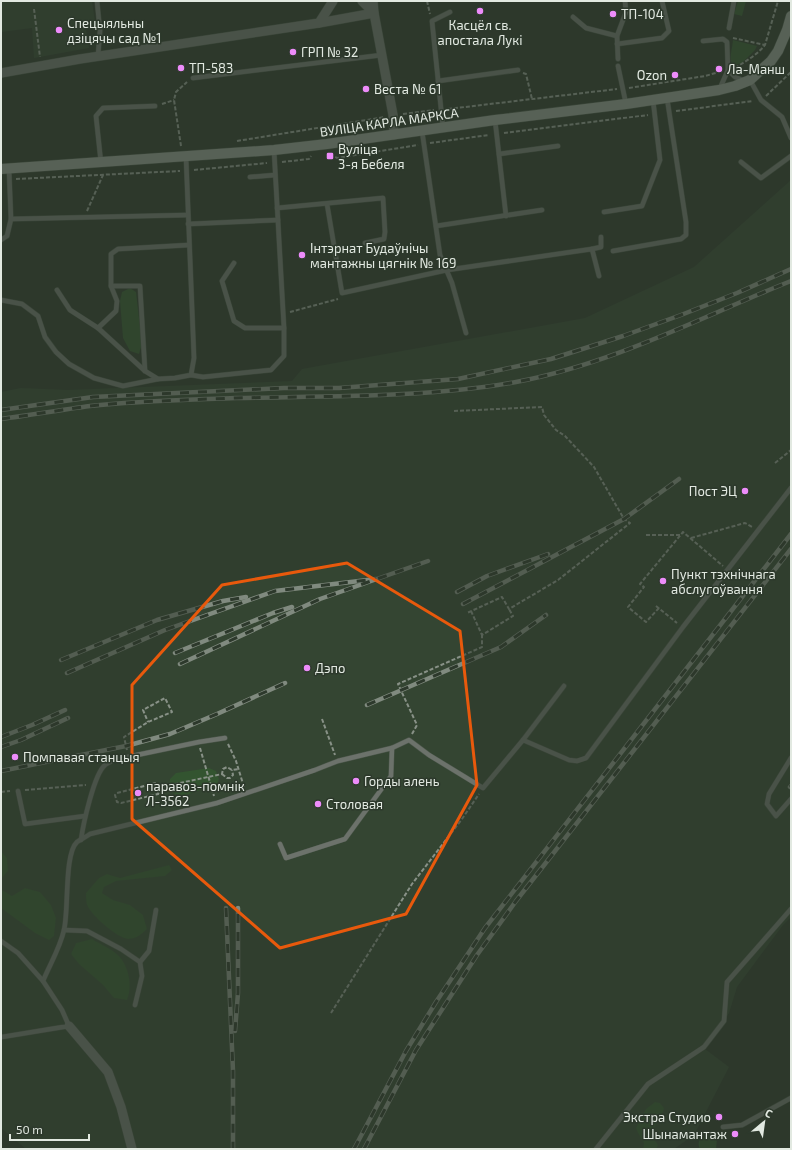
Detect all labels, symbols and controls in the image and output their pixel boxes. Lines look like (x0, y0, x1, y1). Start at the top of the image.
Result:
marker: Касцёл св. апостала Лукі (475, 6, 485, 16)
place label: ТП-104 (621, 6, 664, 22)
marker: ТП-104 (608, 9, 618, 19)
place label: Спецыяльны дзіцячы сад №1 (67, 15, 161, 46)
place label: Касцёл св. апостала Лукі (437, 17, 523, 48)
marker: Спецыяльны дзіцячы сад №1 (54, 25, 64, 35)
place label: ГРП № 32 (301, 44, 358, 60)
marker: ГРП № 32 (288, 47, 298, 57)
place label: ТП-583 (189, 60, 233, 76)
place label: Ла-Манш (727, 61, 785, 77)
marker: ТП-583 (176, 63, 186, 73)
marker: Ла-Манш (714, 64, 724, 74)
place label: Ozon (637, 67, 667, 83)
marker: Ozon (670, 70, 680, 80)
place label: Веста № 61 (374, 81, 441, 97)
marker: Веста № 61 (361, 84, 371, 94)
street label: ВУЛІЦА КАРЛА МАРКСА (319, 104, 459, 140)
place label: Вуліца 3-я Бебеля (338, 141, 405, 172)
marker: Вуліца 3-я Бебеля (325, 151, 335, 161)
place label: Інтэрнат Будаўнічы мантажны цягнік № 169 (310, 240, 456, 271)
marker: Інтэрнат Будаўнічы мантажны цягнік № 169 (297, 250, 307, 260)
place label: Пост ЭЦ (689, 483, 737, 499)
marker: Пост ЭЦ (740, 486, 750, 496)
place label: Пункт тэхнічнага абслугоўвання (671, 566, 776, 597)
marker: Пункт тэхнічнага абслугоўвання (658, 576, 668, 586)
place label: Дэпо (315, 660, 346, 676)
marker: Дэпо (302, 663, 312, 673)
place label: Помпавая станцыя (23, 749, 140, 765)
marker: Помпавая станцыя (10, 752, 20, 762)
place label: Горды алень (364, 773, 440, 789)
marker: Горды алень (351, 776, 361, 786)
place label: паравоз-помнік Л-3562 (146, 778, 245, 809)
marker: паравоз-помнік Л-3562 (133, 788, 143, 798)
place label: Столовая (326, 796, 383, 812)
marker: Столовая (313, 799, 323, 809)
north arrow (744, 1102, 784, 1142)
text: С (763, 1106, 776, 1120)
place label: Экстра Студио (623, 1109, 711, 1125)
marker: Экстра Студио (714, 1112, 724, 1122)
scale bar (10, 1116, 89, 1142)
text: 50 m (16, 1122, 43, 1136)
place label: Шынамантаж (643, 1126, 727, 1142)
marker: Шынамантаж (730, 1129, 740, 1139)

